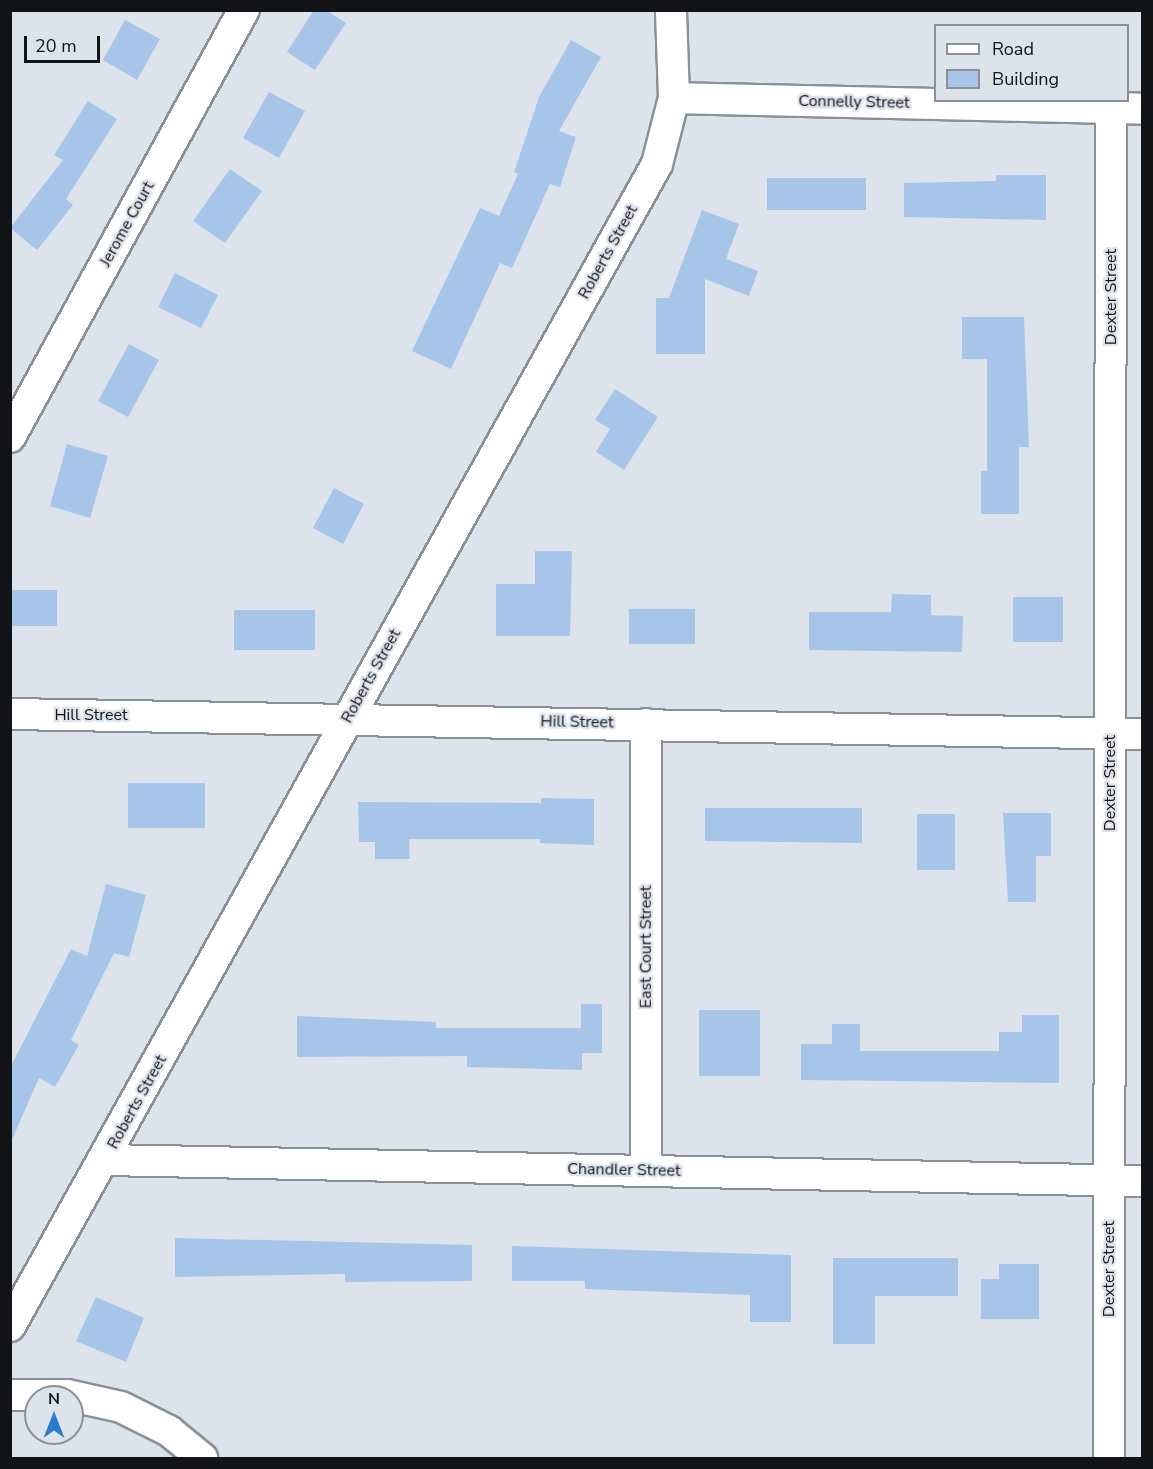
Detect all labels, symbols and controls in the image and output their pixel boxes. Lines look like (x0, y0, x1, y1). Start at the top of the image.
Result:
scale bar (27, 24, 104, 62)
legend (934, 24, 1129, 102)
text: 20 m (35, 34, 77, 58)
text: Road (992, 37, 1034, 61)
text: Building (992, 67, 1059, 91)
street label: Connelly Street (798, 91, 910, 113)
street label: Jerome Court (96, 178, 158, 270)
street label: Roberts Street (574, 202, 642, 302)
street label: Dexter Street (1101, 249, 1121, 345)
street label: Roberts Street (337, 626, 405, 726)
street label: Hill Street (54, 705, 128, 725)
street label: Hill Street (540, 712, 614, 732)
street label: Dexter Street (1100, 735, 1120, 831)
street label: East Court Street (636, 886, 656, 1008)
street label: Roberts Street (103, 1052, 171, 1152)
street label: Chandler Street (567, 1159, 681, 1181)
street label: Dexter Street (1099, 1221, 1119, 1317)
north arrow (24, 1385, 84, 1445)
text: N (48, 1388, 60, 1410)

